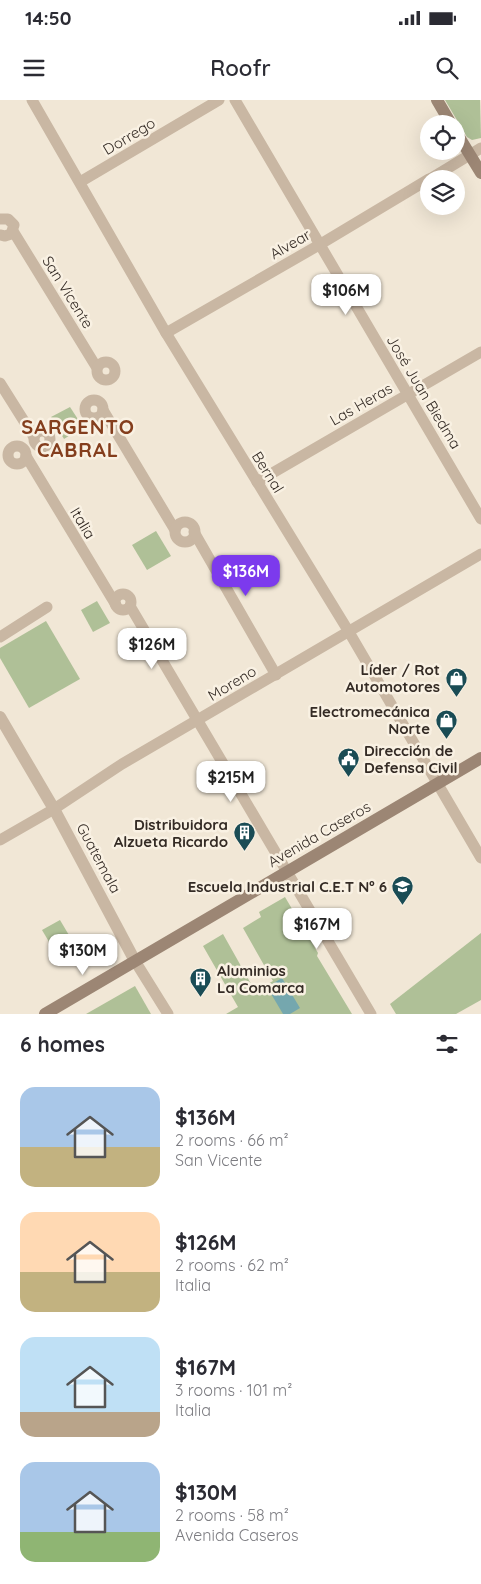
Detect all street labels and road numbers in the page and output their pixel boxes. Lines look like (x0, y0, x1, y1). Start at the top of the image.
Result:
street label: Dorrego (99, 113, 159, 159)
street label: Alvear (266, 225, 314, 263)
street label: San Vicente (38, 252, 98, 332)
street label: José Juan Biedma (383, 332, 465, 452)
street label: Las Heras (326, 378, 396, 430)
street label: Bernal (248, 448, 288, 496)
street label: Italia (66, 504, 100, 542)
street label: Moreno (204, 661, 260, 705)
street label: Avenida Caseros (264, 797, 374, 871)
street label: Guatemala (73, 820, 125, 896)

